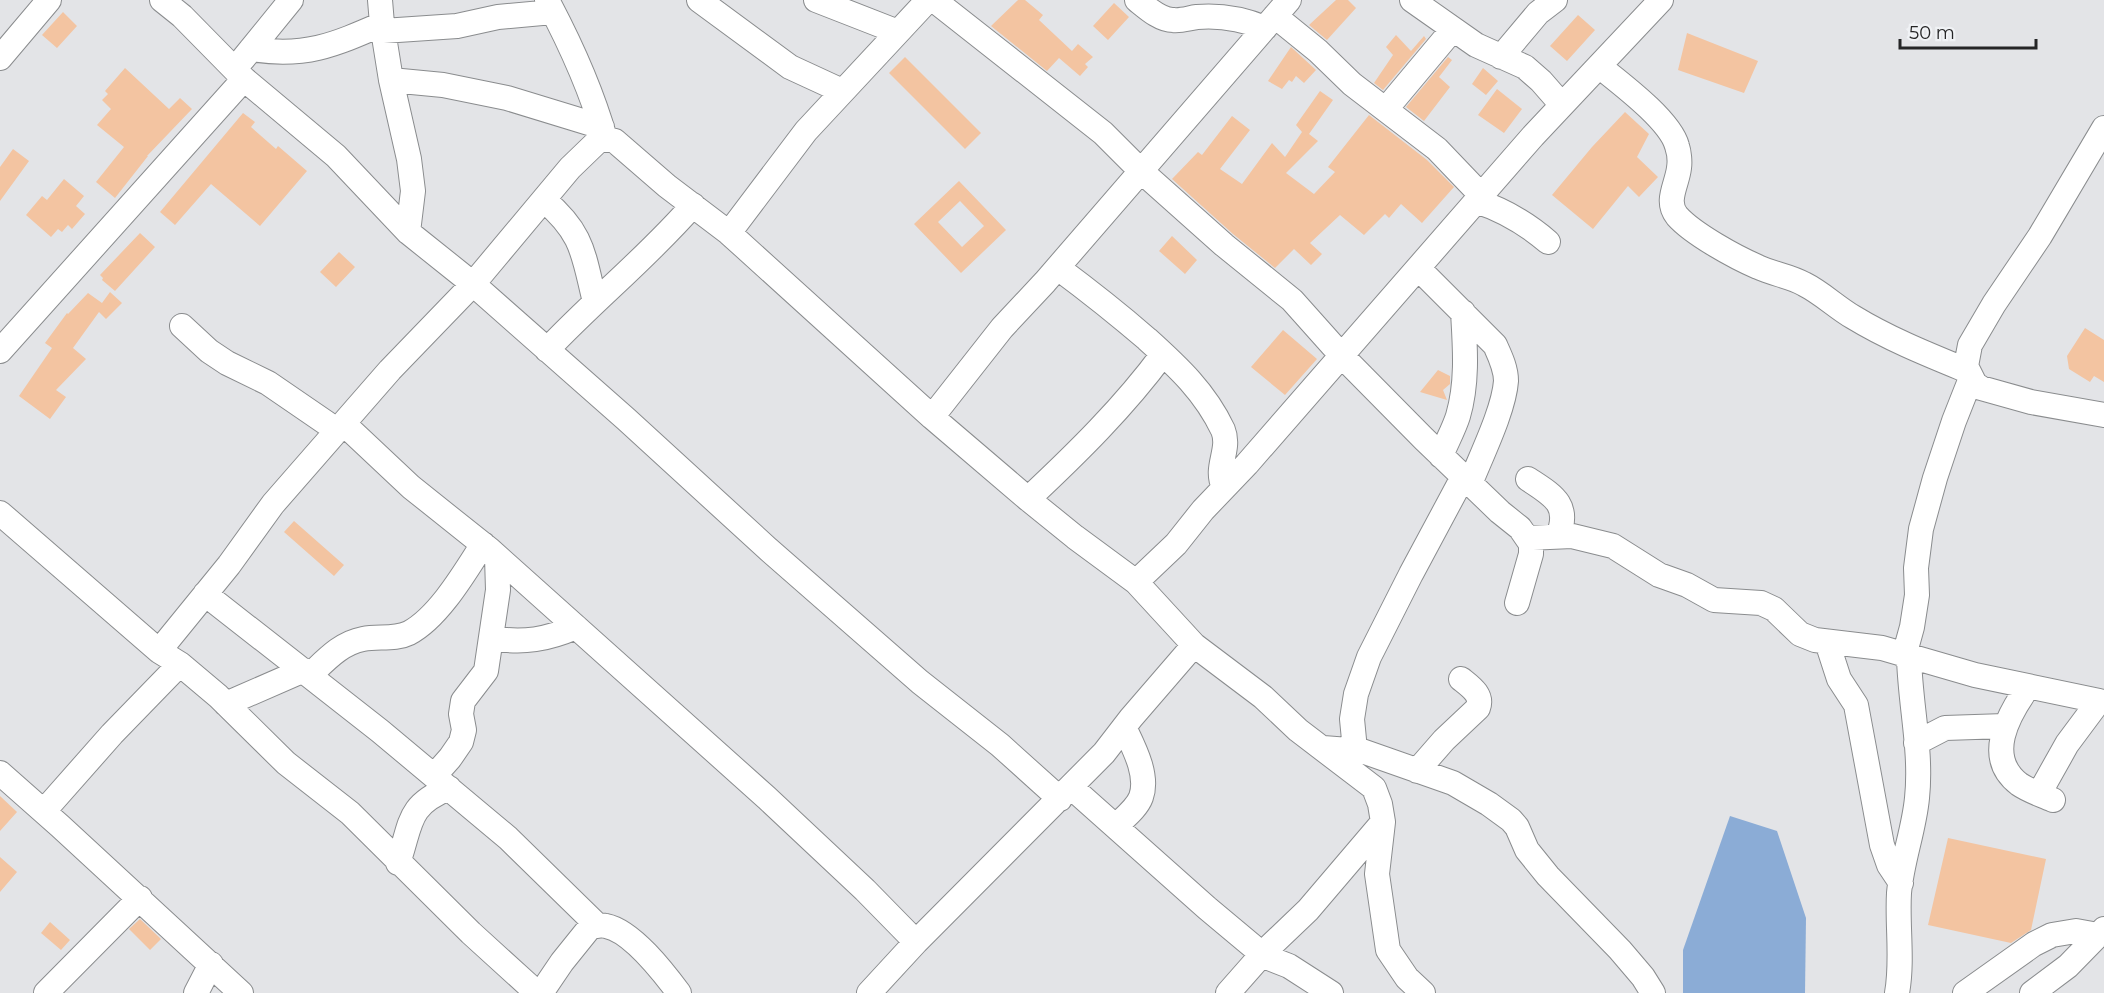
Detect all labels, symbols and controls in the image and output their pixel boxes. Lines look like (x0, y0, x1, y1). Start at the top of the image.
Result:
scale bar (1900, 12, 2036, 50)
text: 50 m (1909, 22, 1955, 44)

